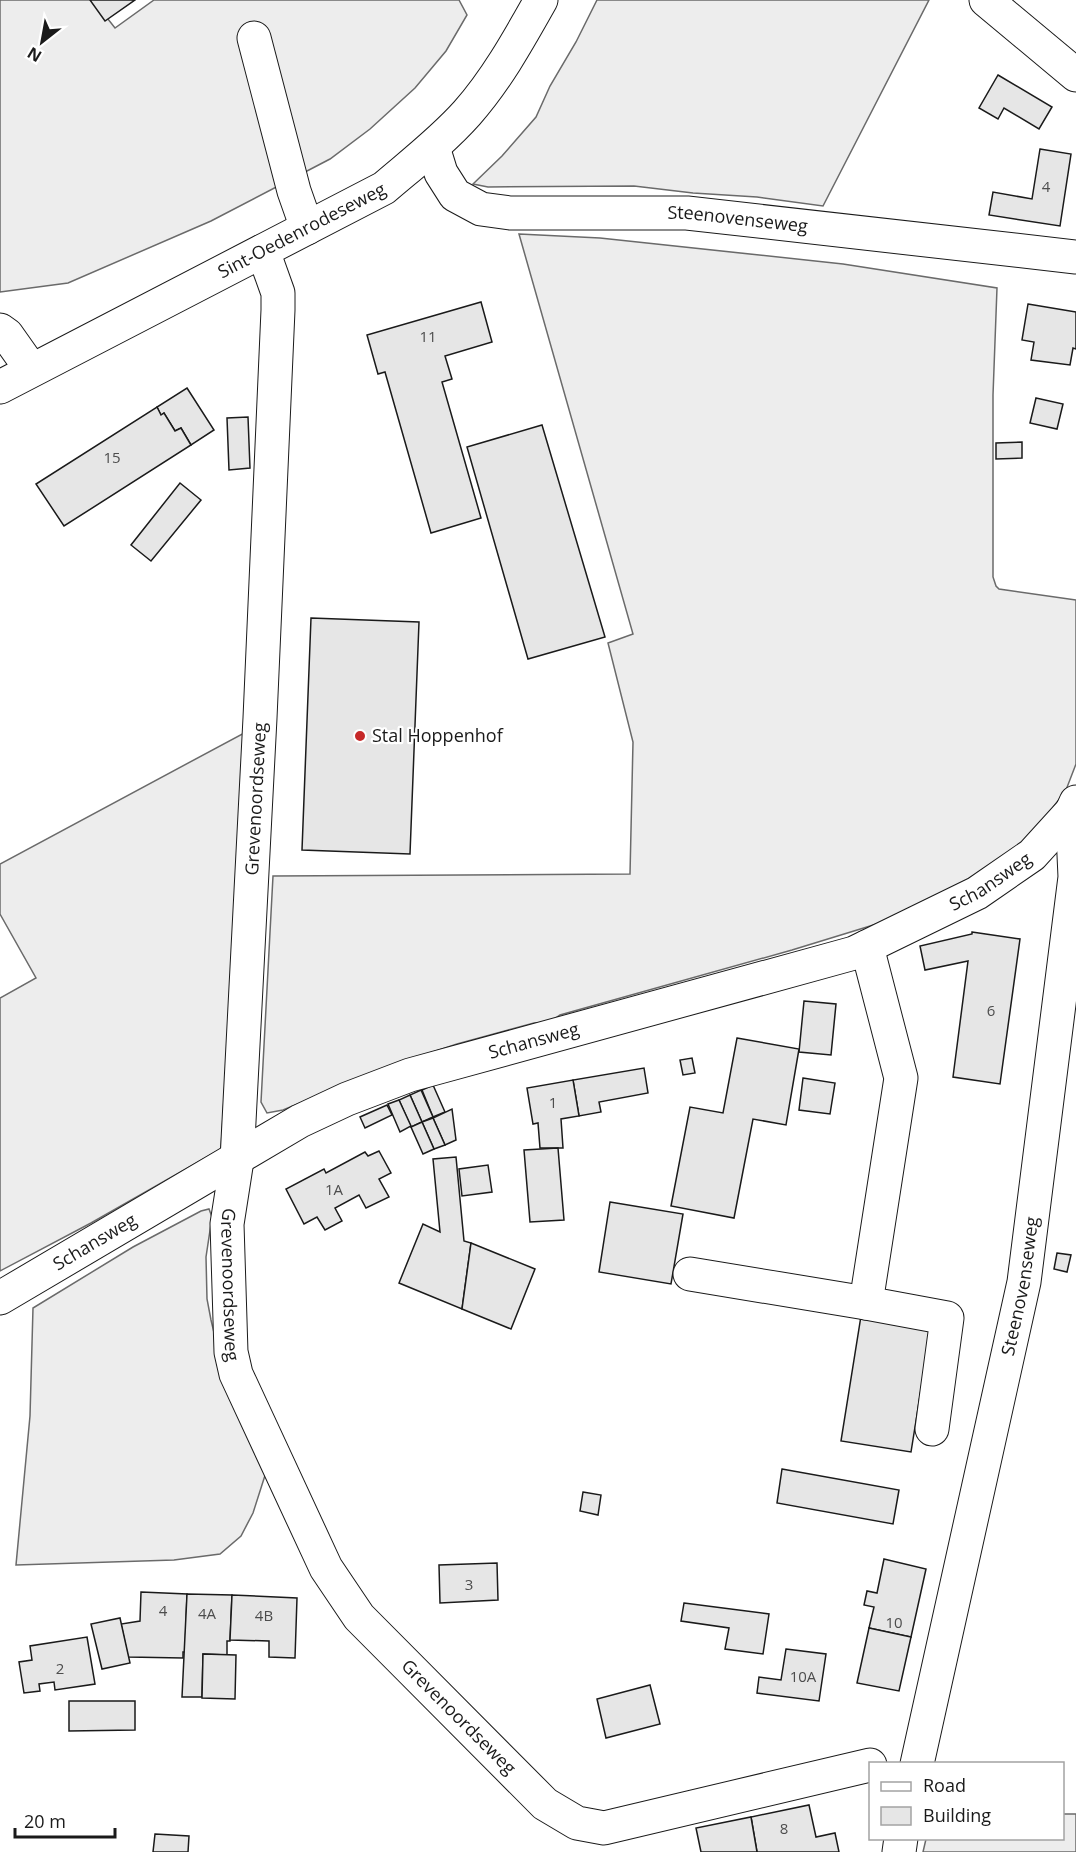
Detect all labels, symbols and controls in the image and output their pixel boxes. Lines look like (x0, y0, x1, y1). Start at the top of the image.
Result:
north arrow (12, 12, 72, 72)
text: N (23, 42, 46, 68)
street label: Sint-Oedenrodeseweg (213, 176, 390, 283)
house number: 4 (1042, 176, 1051, 196)
street label: Steenovenseweg (667, 200, 809, 238)
house number: 11 (419, 326, 437, 346)
house number: 15 (103, 447, 121, 467)
street label: Grevenoordseweg (239, 722, 271, 876)
place label: Stal Hoppenhof (372, 723, 504, 747)
marker: Stal Hoppenhof (353, 729, 367, 743)
street label: Schansweg (945, 846, 1036, 916)
house number: 6 (987, 1000, 995, 1020)
street label: Schansweg (485, 1016, 582, 1064)
house number: 1 (549, 1092, 557, 1112)
house number: 1A (325, 1179, 344, 1199)
street label: Grevenoordseweg (216, 1206, 246, 1364)
street label: Schansweg (48, 1207, 141, 1275)
street label: Steenovenseweg (995, 1215, 1043, 1358)
house number: 3 (465, 1574, 473, 1594)
house number: 4 (159, 1600, 168, 1620)
house number: 4A (198, 1603, 217, 1623)
house number: 4B (255, 1605, 273, 1625)
house number: 10 (885, 1612, 903, 1632)
street label: Grevenoordseweg (397, 1654, 522, 1779)
house number: 2 (56, 1658, 64, 1678)
house number: 10A (790, 1666, 817, 1686)
legend (869, 1762, 1064, 1840)
text: Road (923, 1773, 966, 1797)
scale bar (15, 1801, 116, 1839)
text: Building (923, 1803, 991, 1827)
text: 20 m (24, 1809, 66, 1833)
house number: 8 (780, 1818, 788, 1838)

